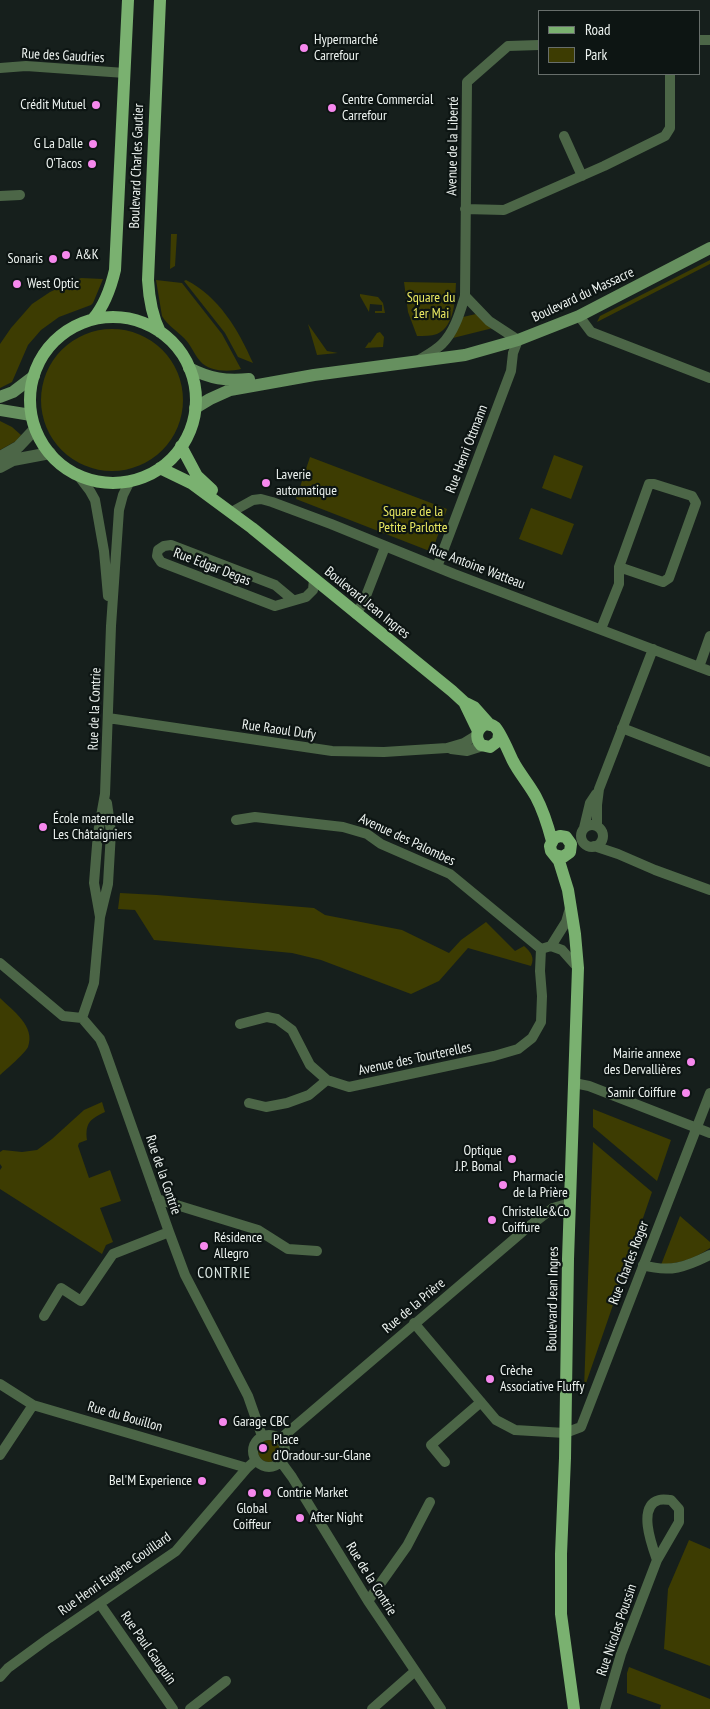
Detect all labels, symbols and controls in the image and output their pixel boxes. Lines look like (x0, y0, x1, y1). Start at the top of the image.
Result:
legend (538, 10, 700, 75)
text: Road (585, 20, 611, 39)
place label: Hypermarché Carrefour (314, 32, 378, 64)
marker: Hypermarché Carrefour (298, 42, 310, 54)
street label: Rue des Gaudries (21, 45, 105, 67)
text: Park (585, 45, 607, 64)
place label: Centre Commercial Carrefour (342, 92, 433, 124)
street label: Avenue de la Liberté (444, 96, 462, 196)
place label: Crédit Mutuel (20, 97, 86, 113)
marker: Crédit Mutuel (90, 99, 102, 111)
marker: Centre Commercial Carrefour (326, 102, 338, 114)
street label: Boulevard Charles Gautier (126, 103, 148, 229)
place label: G La Dalle (34, 136, 83, 152)
marker: G La Dalle (87, 138, 99, 150)
place label: O'Tacos (46, 156, 82, 172)
marker: O'Tacos (86, 158, 98, 170)
place label: A&K (76, 247, 99, 263)
marker: A&K (60, 249, 72, 261)
place label: Sonaris (8, 251, 43, 267)
marker: Sonaris (47, 253, 59, 265)
street label: Boulevard du Massacre (529, 264, 637, 326)
place label: West Optic (27, 276, 79, 292)
marker: West Optic (11, 278, 23, 290)
park label: Square du 1er Mai (407, 290, 455, 322)
street label: Rue Henri Ottmann (442, 402, 492, 496)
place label: Laverie automatique (276, 467, 337, 500)
marker: Laverie automatique (260, 477, 272, 489)
park label: Square de la Petite Parlotte (378, 504, 448, 536)
street label: Rue Antoine Watteau (427, 541, 527, 593)
street label: Rue Edgar Degas (171, 545, 253, 589)
street label: Boulevard Jean Ingres (321, 563, 413, 643)
street label: Rue de la Contrie (85, 667, 105, 751)
street label: Rue Raoul Dufy (241, 716, 317, 744)
street label: Avenue des Palombes (356, 810, 458, 870)
place label: École maternelle Les Châtaigniers (53, 811, 134, 844)
marker: École maternelle Les Châtaigniers (37, 821, 49, 833)
street label: Avenue des Tourterelles (357, 1039, 473, 1079)
place label: Mairie annexe des Dervallières (604, 1046, 681, 1078)
marker: Mairie annexe des Dervallières (685, 1056, 697, 1068)
place label: Samir Coiffure (607, 1085, 676, 1101)
marker: Samir Coiffure (680, 1087, 692, 1099)
street label: Rue de la Contrie (142, 1133, 184, 1217)
place label: Optique J.P. Bomal (455, 1143, 502, 1176)
marker: Optique J.P. Bomal (506, 1153, 518, 1165)
place label: Pharmacie de la Prière (513, 1169, 568, 1202)
marker: Pharmacie de la Prière (497, 1179, 509, 1191)
place label: Christelle&Co Coiffure (502, 1204, 569, 1236)
marker: Christelle&Co Coiffure (486, 1214, 498, 1226)
street label: Rue Charles Roger (605, 1219, 653, 1307)
place label: Résidence Allegro (214, 1230, 262, 1262)
marker: Résidence Allegro (198, 1240, 210, 1252)
street label: Boulevard Jean Ingres (544, 1246, 562, 1352)
district label: CONTRIE (196, 1265, 252, 1283)
street label: Rue de la Prière (379, 1275, 449, 1337)
place label: Crèche Associative Fluffy (500, 1363, 584, 1395)
marker: Crèche Associative Fluffy (484, 1373, 496, 1385)
street label: Rue du Bouillon (86, 1398, 164, 1436)
place label: Garage CBC (233, 1414, 289, 1430)
marker: Garage CBC (217, 1416, 229, 1428)
place label: Place d'Oradour-sur-Glane (273, 1432, 371, 1464)
marker: Place d'Oradour-sur-Glane (257, 1442, 269, 1454)
place label: Bel'M Experience (109, 1473, 192, 1489)
marker: Bel'M Experience (196, 1475, 208, 1487)
place label: Contrie Market (277, 1485, 348, 1501)
marker: Global Coiffeur (246, 1487, 258, 1499)
marker: Contrie Market (261, 1487, 273, 1499)
place label: Global Coiffeur (233, 1501, 271, 1534)
place label: After Night (310, 1510, 363, 1526)
marker: After Night (294, 1512, 306, 1524)
street label: Rue Henri Eugène Gouillard (55, 1529, 175, 1619)
street label: Rue de la Contrie (342, 1539, 400, 1619)
street label: Rue Nicolas Poussin (593, 1582, 641, 1678)
street label: Rue Paul Gauguin (117, 1608, 179, 1688)

